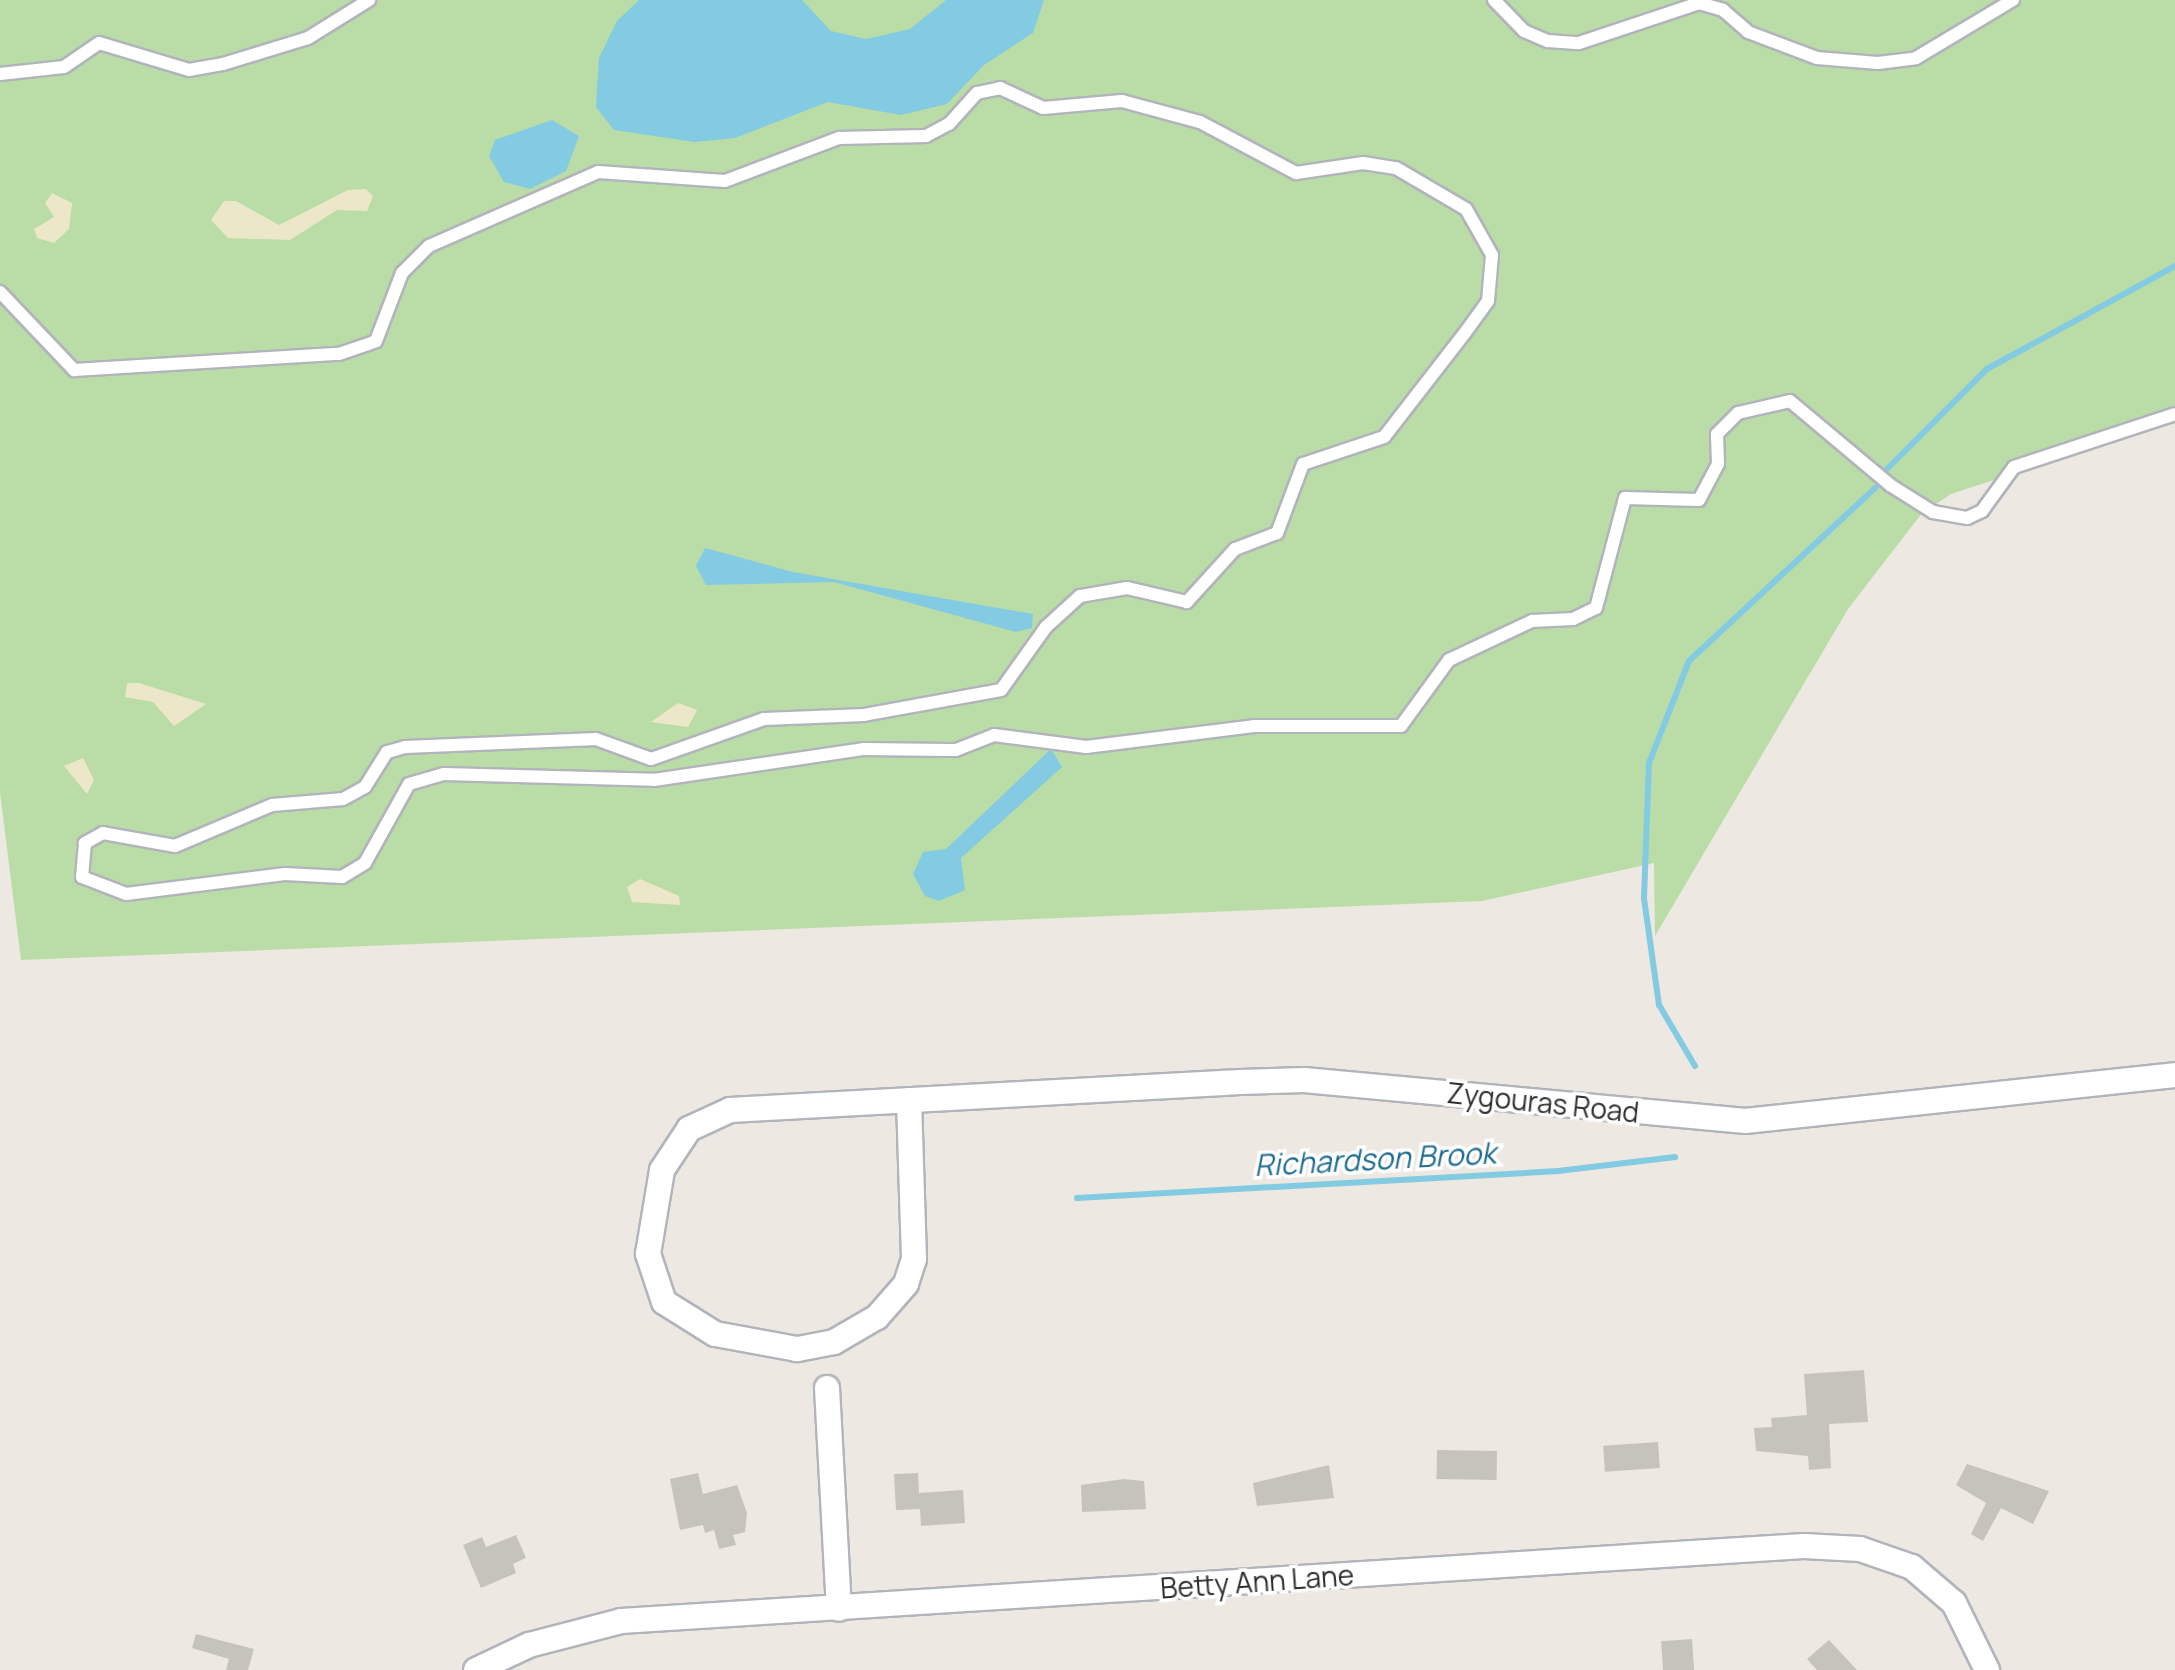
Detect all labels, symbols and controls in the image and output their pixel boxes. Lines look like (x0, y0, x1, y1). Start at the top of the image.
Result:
street label: Zygouras Road (1445, 1075, 1641, 1129)
water label: Richardson Brook (1253, 1135, 1497, 1183)
street label: Betty Ann Lane (1159, 1557, 1355, 1605)

